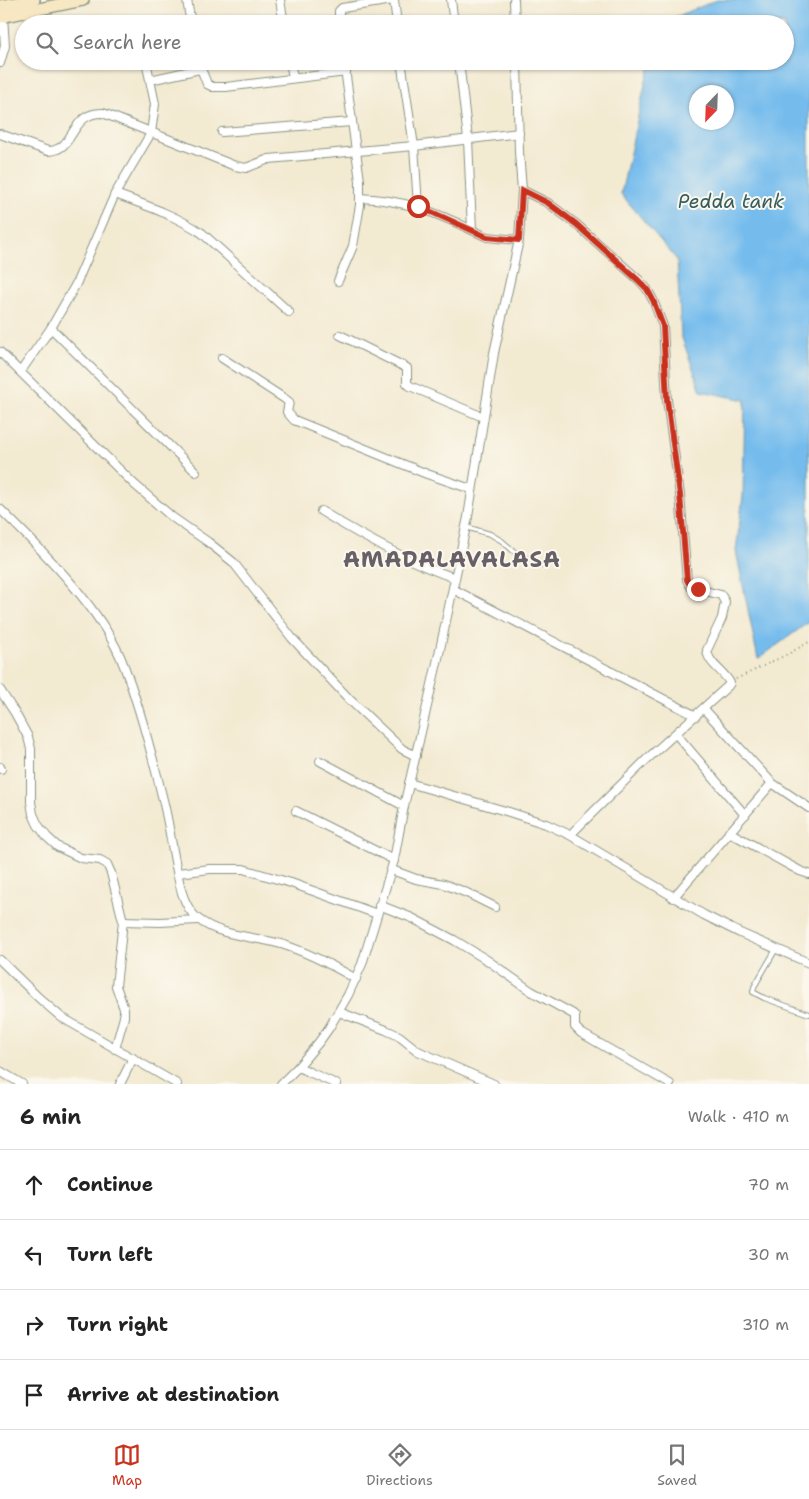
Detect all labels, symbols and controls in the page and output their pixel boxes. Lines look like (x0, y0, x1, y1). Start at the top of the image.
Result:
search box (15, 15, 794, 70)
icon: search (33, 29, 61, 57)
text: Search here (73, 30, 182, 55)
north arrow (689, 85, 734, 130)
water label: Pedda tank (678, 189, 784, 214)
route start (407, 195, 430, 218)
district label: AMADALAVALASA (343, 545, 561, 574)
route end (687, 578, 710, 601)
text: 6 min (20, 1103, 81, 1131)
text: Walk · 410 m (688, 1106, 789, 1127)
icon: ahead (20, 1171, 48, 1199)
text: Continue (67, 1172, 153, 1197)
text: 70 m (748, 1174, 789, 1195)
icon: left (20, 1241, 48, 1269)
text: Turn left (67, 1242, 153, 1267)
text: 30 m (748, 1244, 789, 1265)
icon: right (20, 1311, 48, 1339)
text: Turn right (67, 1312, 168, 1337)
text: 310 m (742, 1314, 789, 1335)
icon: arrive (20, 1381, 48, 1409)
text: Arrive at destination (67, 1382, 279, 1407)
tab: Map (112, 1441, 142, 1489)
tab: Directions (366, 1441, 433, 1489)
tab: Saved (657, 1441, 697, 1489)

